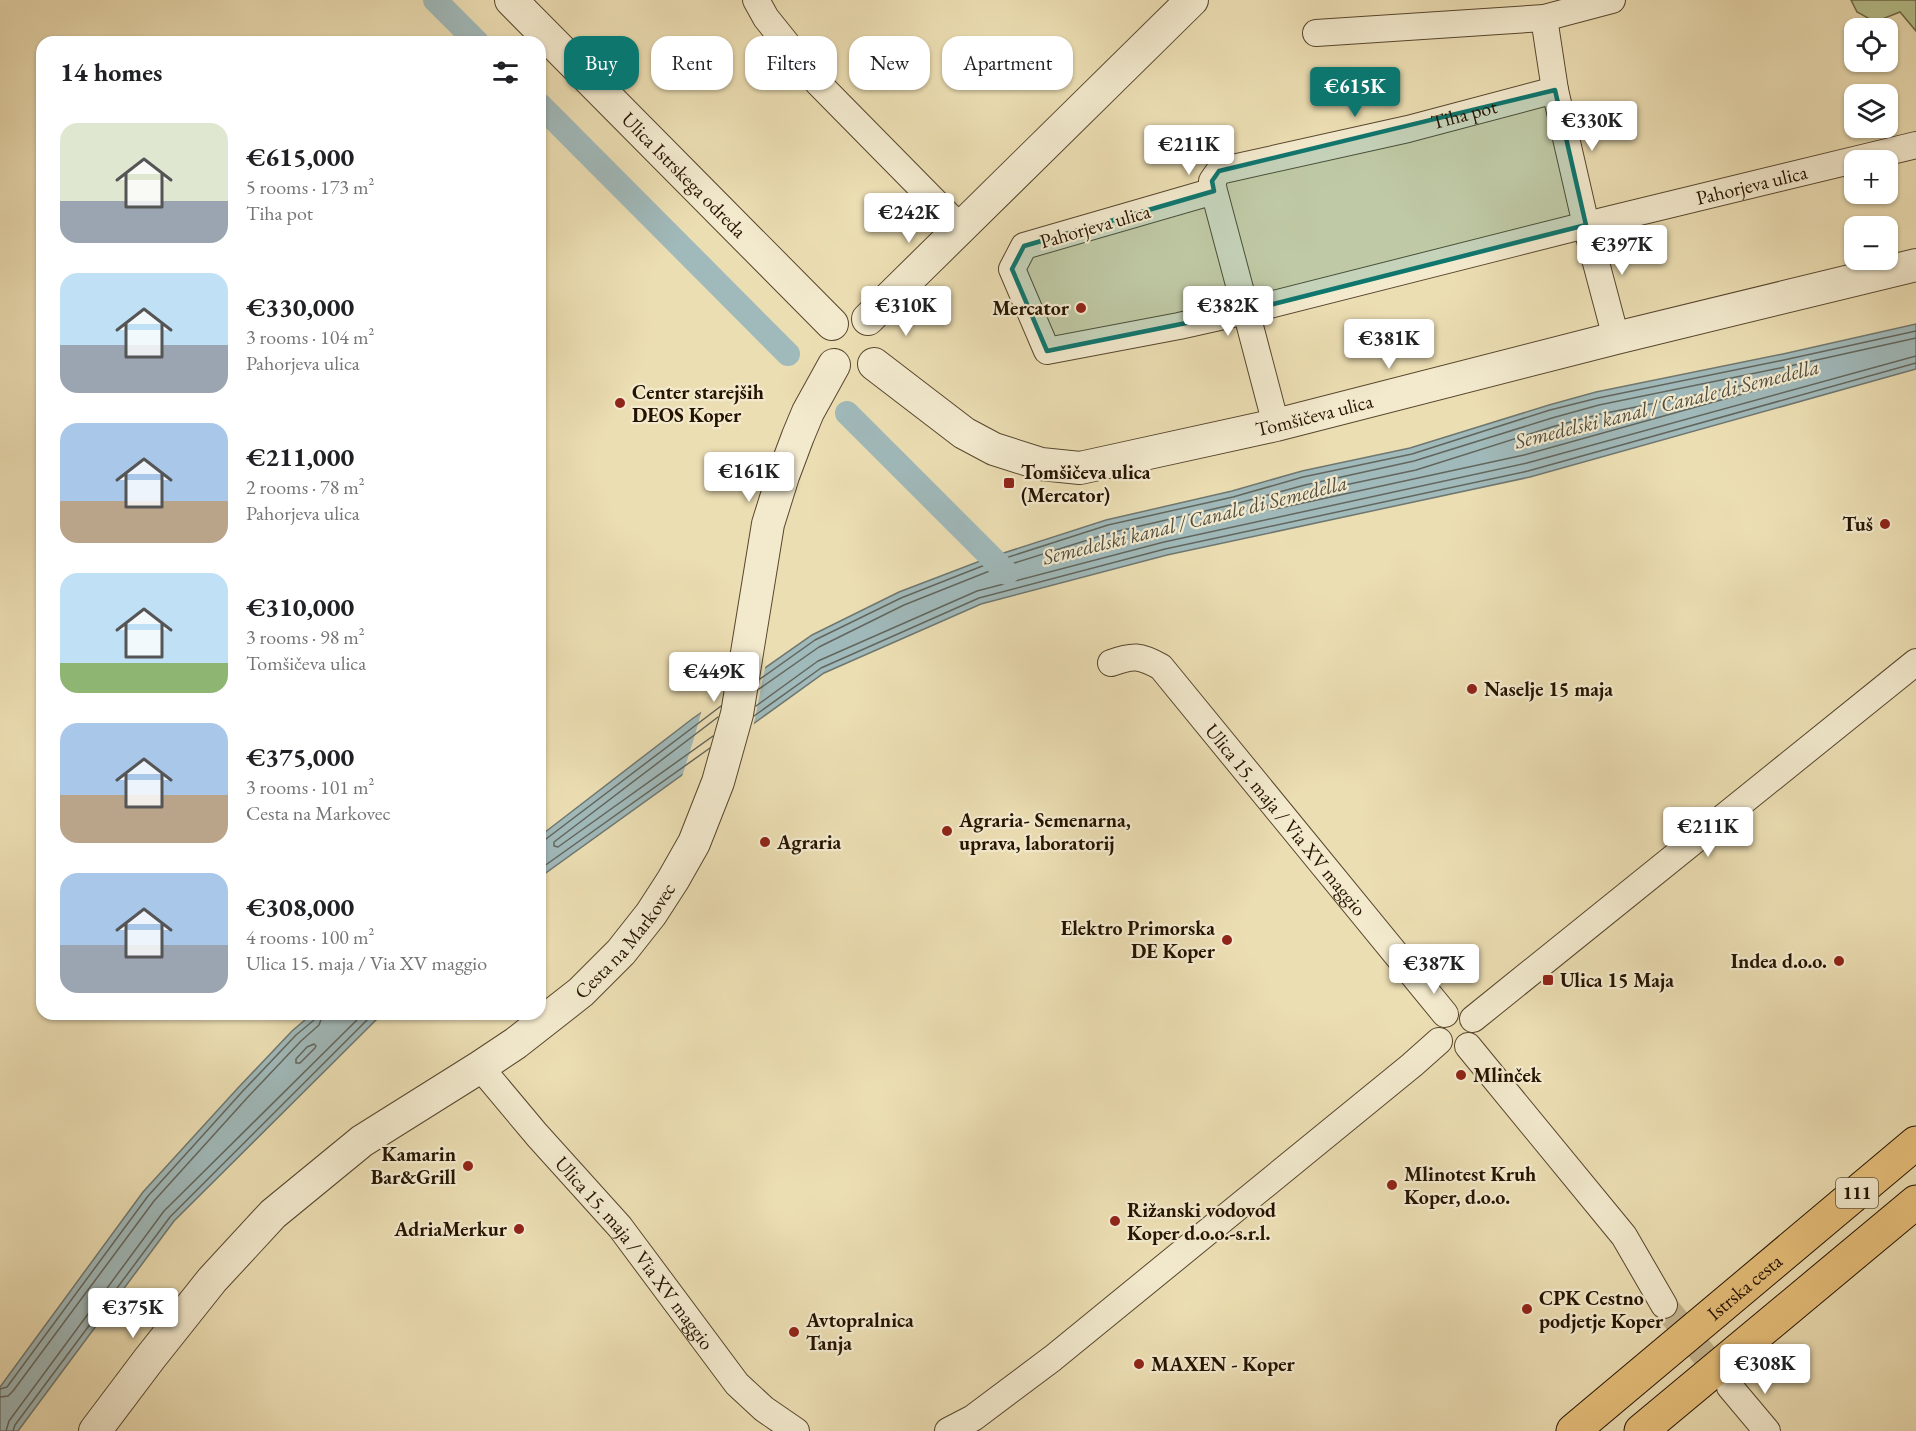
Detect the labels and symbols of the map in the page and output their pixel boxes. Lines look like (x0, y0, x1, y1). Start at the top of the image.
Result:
pin: €615K (1313, 67, 1397, 118)
street label: Tiha pot (1428, 93, 1500, 135)
pin: €330K (1550, 101, 1634, 152)
street label: Ulica Istrskega odreda (616, 106, 752, 243)
pin: €211K (1147, 125, 1231, 176)
street label: Pahorjeva ulica (1693, 159, 1810, 211)
pin: €242K (867, 193, 951, 244)
street label: Pahorjeva ulica (1037, 198, 1153, 254)
pin: €397K (1580, 225, 1664, 276)
pin: €310K (864, 286, 948, 337)
pin: €382K (1186, 286, 1270, 337)
place label: Mercator (992, 295, 1070, 321)
marker: Mercator (1074, 301, 1088, 315)
pin: €381K (1347, 319, 1431, 370)
water label: Semedelski kanal / Canale di Semedella (1511, 353, 1822, 455)
place label: Center starejših DEOS Koper (632, 379, 764, 428)
street label: Tomšičeva ulica (1253, 388, 1376, 442)
marker: Center starejših DEOS Koper (613, 396, 627, 410)
pin: €161K (707, 452, 791, 503)
place label: Tomšičeva ulica (Mercator) (1021, 459, 1151, 508)
water label: Semedelski kanal / Canale di Semedella (1039, 469, 1350, 571)
marker: Tomšičeva ulica (Mercator) (1002, 476, 1016, 490)
place label: Tuš (1842, 511, 1873, 537)
marker: Tuš (1878, 517, 1892, 531)
pin: €449K (672, 652, 756, 703)
place label: Naselje 15 maja (1484, 676, 1613, 702)
marker: Naselje 15 maja (1465, 682, 1479, 696)
street label: Ulica 15. maja / Via XV maggio (1199, 718, 1372, 921)
place label: Agraria- Semenarna, uprava, laboratorij (958, 807, 1131, 856)
pin: €211K (1666, 807, 1750, 858)
marker: Agraria- Semenarna, uprava, laboratorij (940, 824, 954, 838)
place label: Agraria (776, 829, 842, 855)
marker: Agraria (758, 835, 772, 849)
street label: Cesta na Markovec (569, 877, 681, 1004)
place label: Elektro Primorska DE Koper (1061, 915, 1216, 964)
marker: Elektro Primorska DE Koper (1220, 933, 1234, 947)
pin: €387K (1392, 944, 1476, 995)
place label: Indea d.o.o. (1731, 948, 1827, 974)
marker: Indea d.o.o. (1832, 954, 1846, 968)
place label: Ulica 15 Maja (1560, 967, 1674, 993)
marker: Ulica 15 Maja (1541, 973, 1555, 987)
place label: Mlinček (1473, 1062, 1543, 1088)
marker: Mlinček (1454, 1068, 1468, 1082)
place label: Kamarin Bar&Grill (371, 1141, 456, 1190)
street label: Ulica 15. maja / Via XV maggio (549, 1151, 720, 1355)
marker: Kamarin Bar&Grill (461, 1159, 475, 1173)
place label: Mlinotest Kruh Koper, d.o.o. (1404, 1161, 1536, 1210)
marker: Mlinotest Kruh Koper, d.o.o. (1385, 1178, 1399, 1192)
road number: 111 (1836, 1178, 1878, 1208)
place label: Rižanski vodovod Koper d.o.o.-s.r.l. (1127, 1197, 1276, 1246)
marker: Rižanski vodovod Koper d.o.o.-s.r.l. (1108, 1214, 1122, 1228)
place label: AdriaMerkur (393, 1216, 508, 1242)
marker: AdriaMerkur (512, 1222, 526, 1236)
street label: Istrska cesta (1702, 1248, 1788, 1326)
place label: CPK Cestno podjetje Koper (1539, 1285, 1664, 1334)
pin: €375K (91, 1288, 175, 1339)
marker: CPK Cestno podjetje Koper (1520, 1302, 1534, 1316)
place label: Avtopralnica Tanja (805, 1307, 914, 1356)
marker: Avtopralnica Tanja (787, 1325, 801, 1339)
pin: €308K (1723, 1344, 1807, 1395)
place label: MAXEN - Koper (1151, 1351, 1295, 1377)
marker: MAXEN - Koper (1132, 1357, 1146, 1371)

